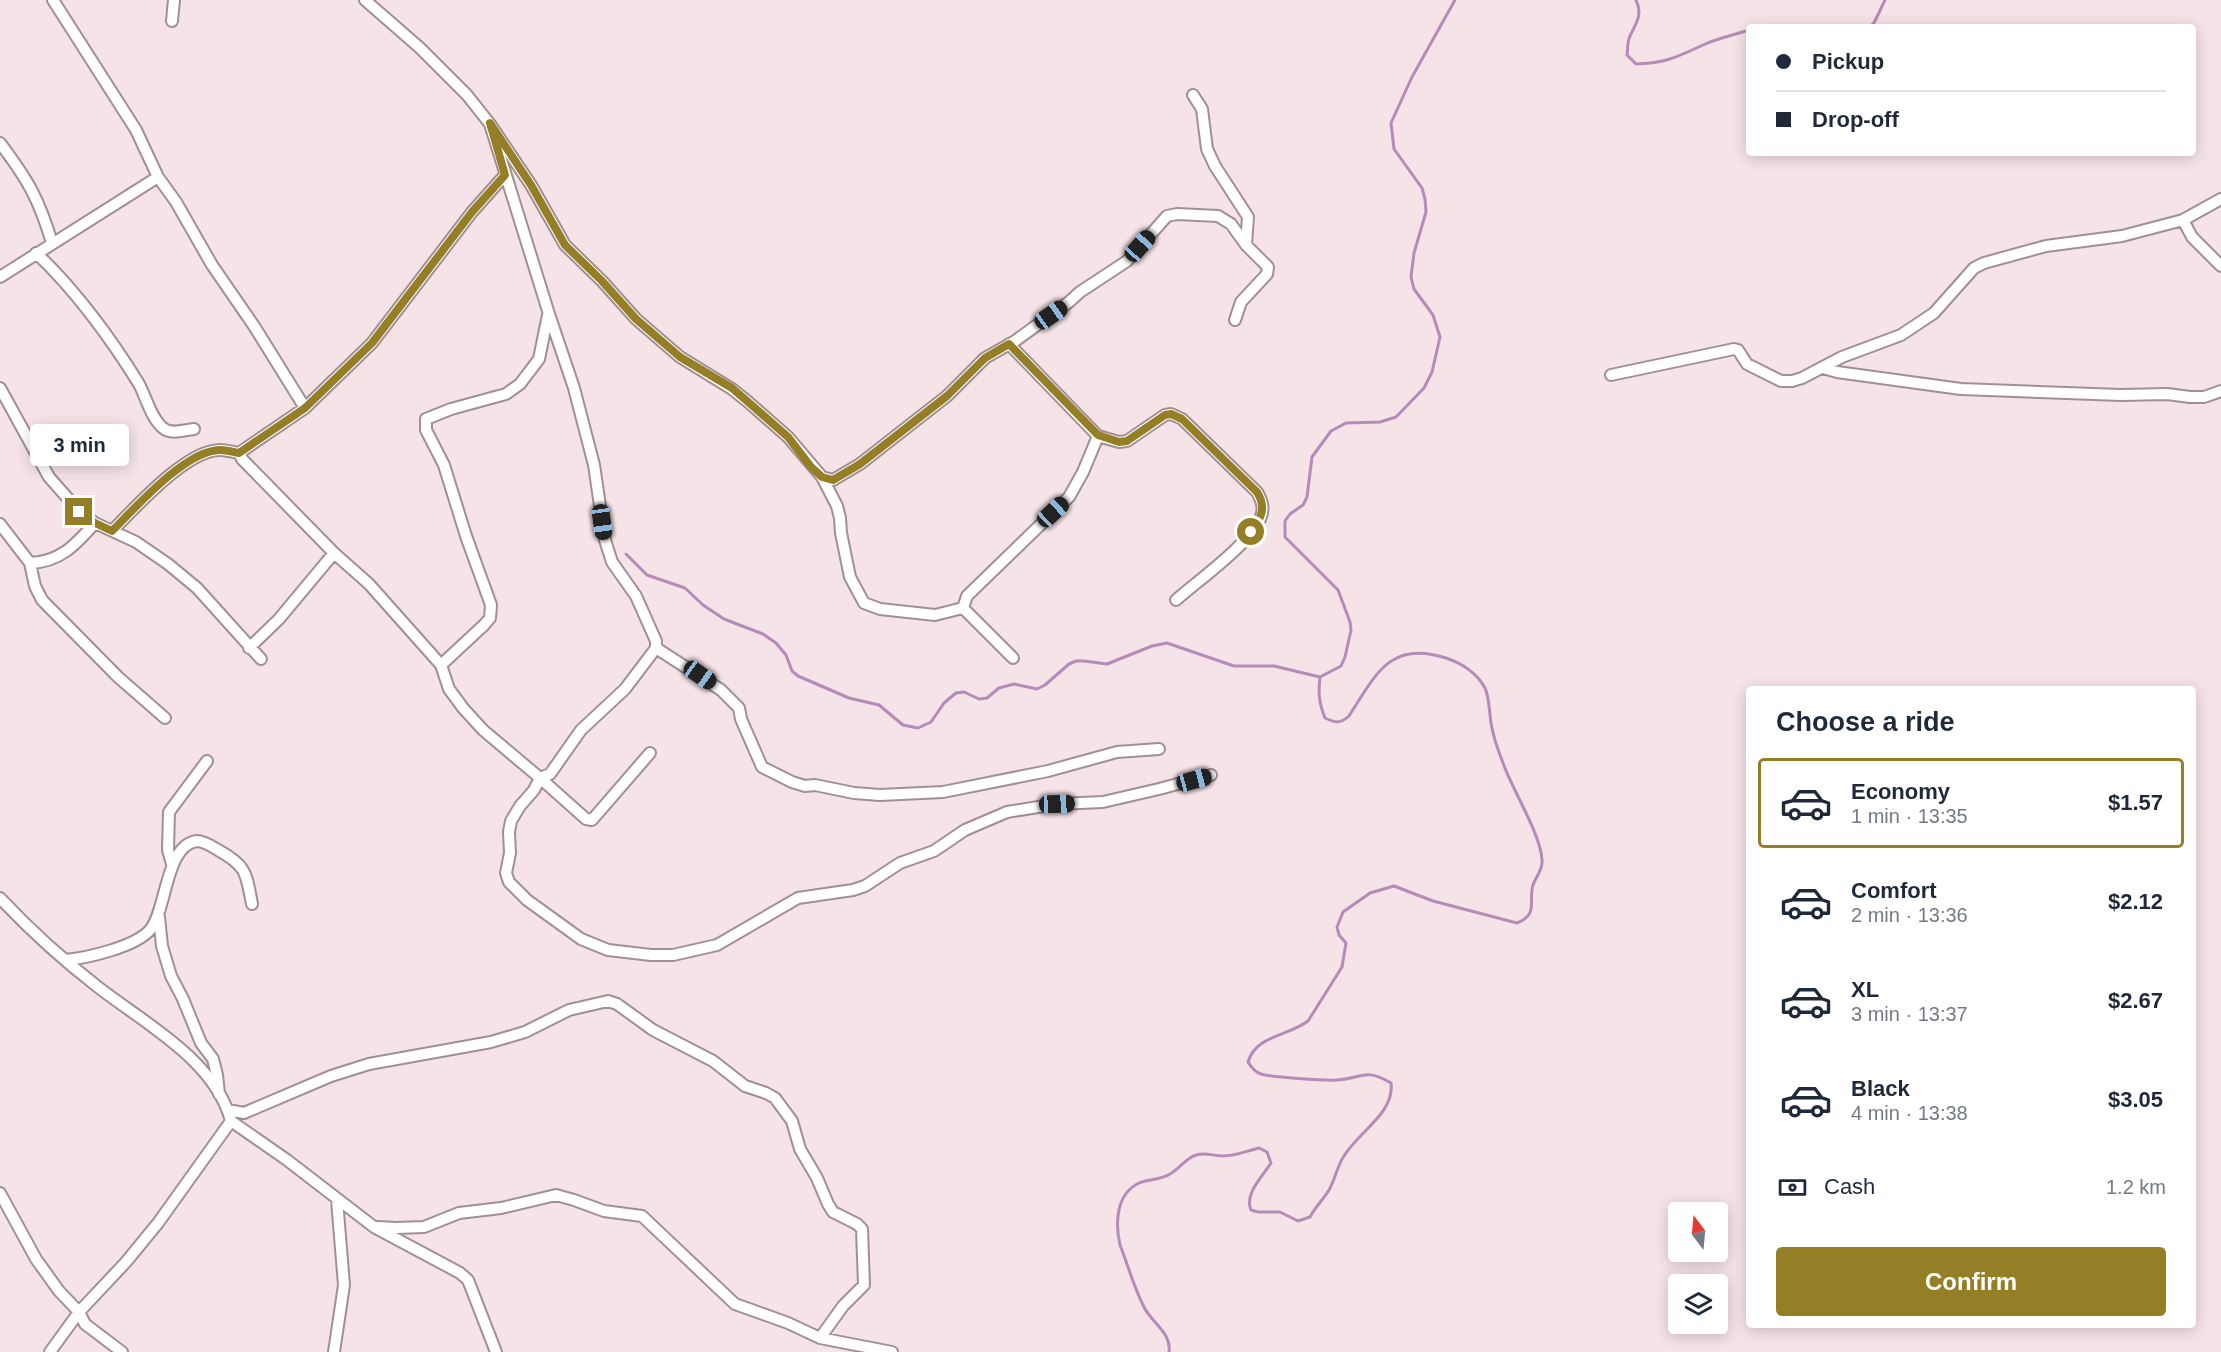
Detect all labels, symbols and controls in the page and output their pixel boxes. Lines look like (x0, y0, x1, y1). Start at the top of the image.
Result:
text: Pickup (1812, 49, 1884, 74)
text: Drop-off (1812, 107, 1899, 132)
car (1121, 227, 1159, 265)
car (1031, 297, 1071, 333)
callout: 3 min (29, 425, 128, 467)
text: 3 min (53, 434, 106, 456)
car (1034, 493, 1072, 531)
route end (65, 498, 92, 525)
car (591, 503, 613, 541)
route start (1237, 518, 1264, 545)
car (680, 657, 720, 693)
text: Choose a ride (1776, 707, 1955, 737)
car (1174, 767, 1214, 793)
icon: car (1779, 776, 1833, 830)
text: Economy (1851, 779, 1950, 804)
text: $1.57 (2108, 790, 2163, 815)
car (1039, 794, 1075, 814)
text: 1 min · 13:35 (1851, 805, 1968, 827)
icon: car (1779, 875, 1833, 929)
text: Comfort (1851, 878, 1937, 903)
text: $2.12 (2108, 889, 2163, 914)
text: 2 min · 13:36 (1851, 904, 1968, 926)
icon: car (1779, 974, 1833, 1028)
text: XL (1851, 977, 1879, 1002)
text: $2.67 (2108, 988, 2163, 1013)
text: 3 min · 13:37 (1851, 1003, 1968, 1025)
icon: car (1779, 1073, 1833, 1127)
text: Black (1851, 1076, 1910, 1101)
text: $3.05 (2108, 1087, 2163, 1112)
text: 4 min · 13:38 (1851, 1102, 1968, 1124)
icon: cash (1776, 1171, 1809, 1204)
text: Cash (1824, 1174, 1875, 1199)
text: 1.2 km (2106, 1176, 2166, 1198)
north arrow (1668, 1202, 1728, 1262)
map controls (1668, 1202, 1728, 1334)
button: Confirm (1776, 1247, 2166, 1316)
button: layers (1668, 1274, 1728, 1334)

